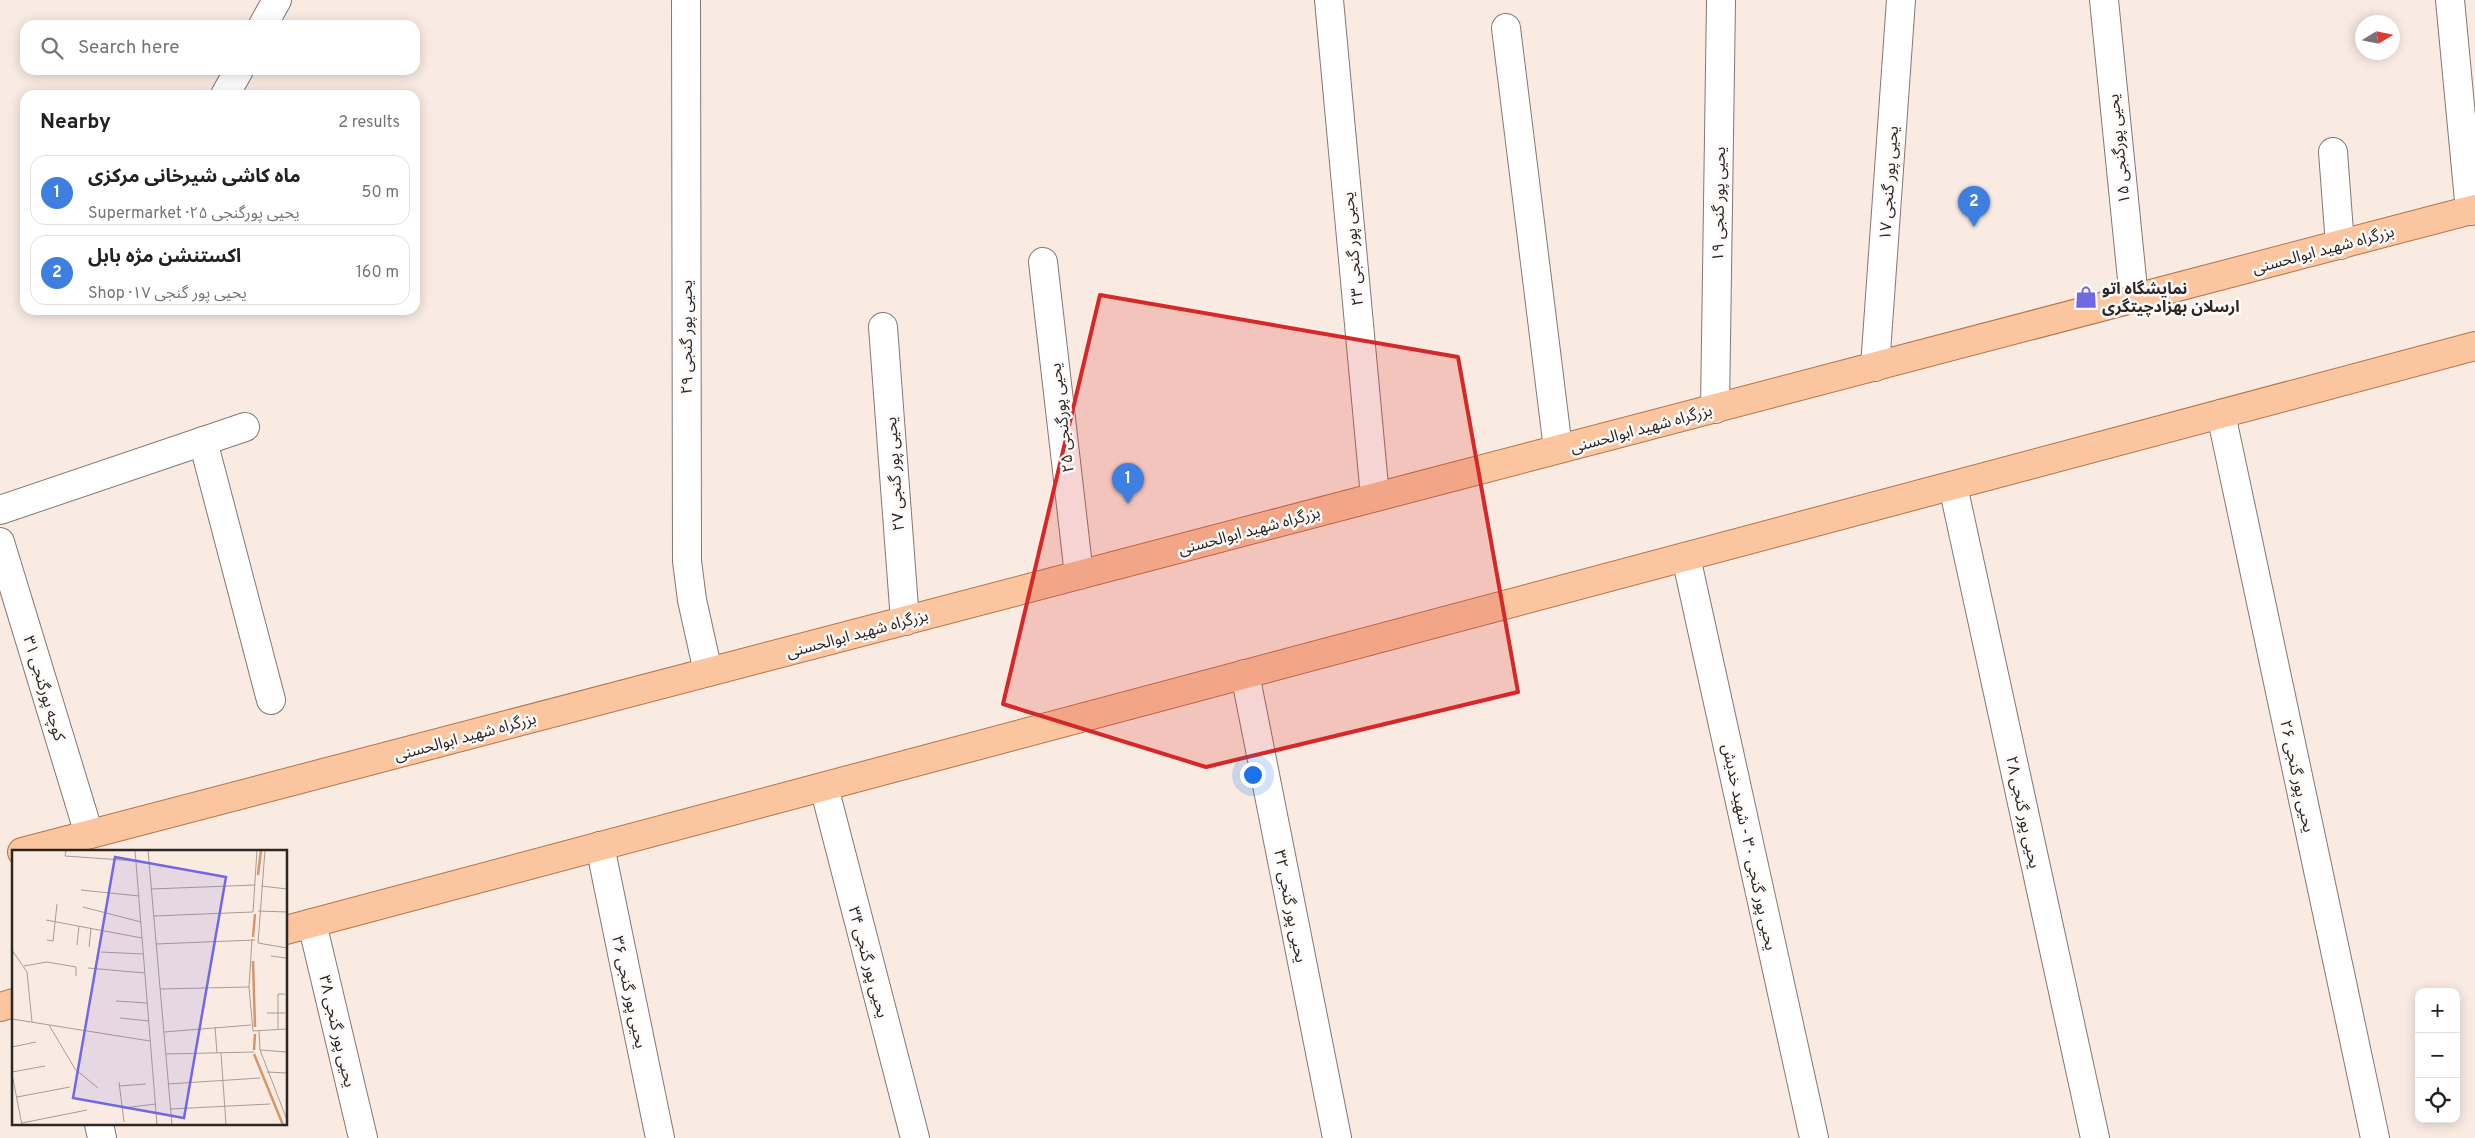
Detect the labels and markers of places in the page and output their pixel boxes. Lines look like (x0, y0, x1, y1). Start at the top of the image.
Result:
pin: 2 (1958, 186, 1990, 227)
place label: نمایشگاه اتو ارسلان بهزادچیتگری (2102, 280, 2240, 318)
shop icon: نمایشگاه اتو ارسلان بهزادچیتگری (2073, 284, 2099, 310)
pin: 1 (1112, 463, 1144, 504)

